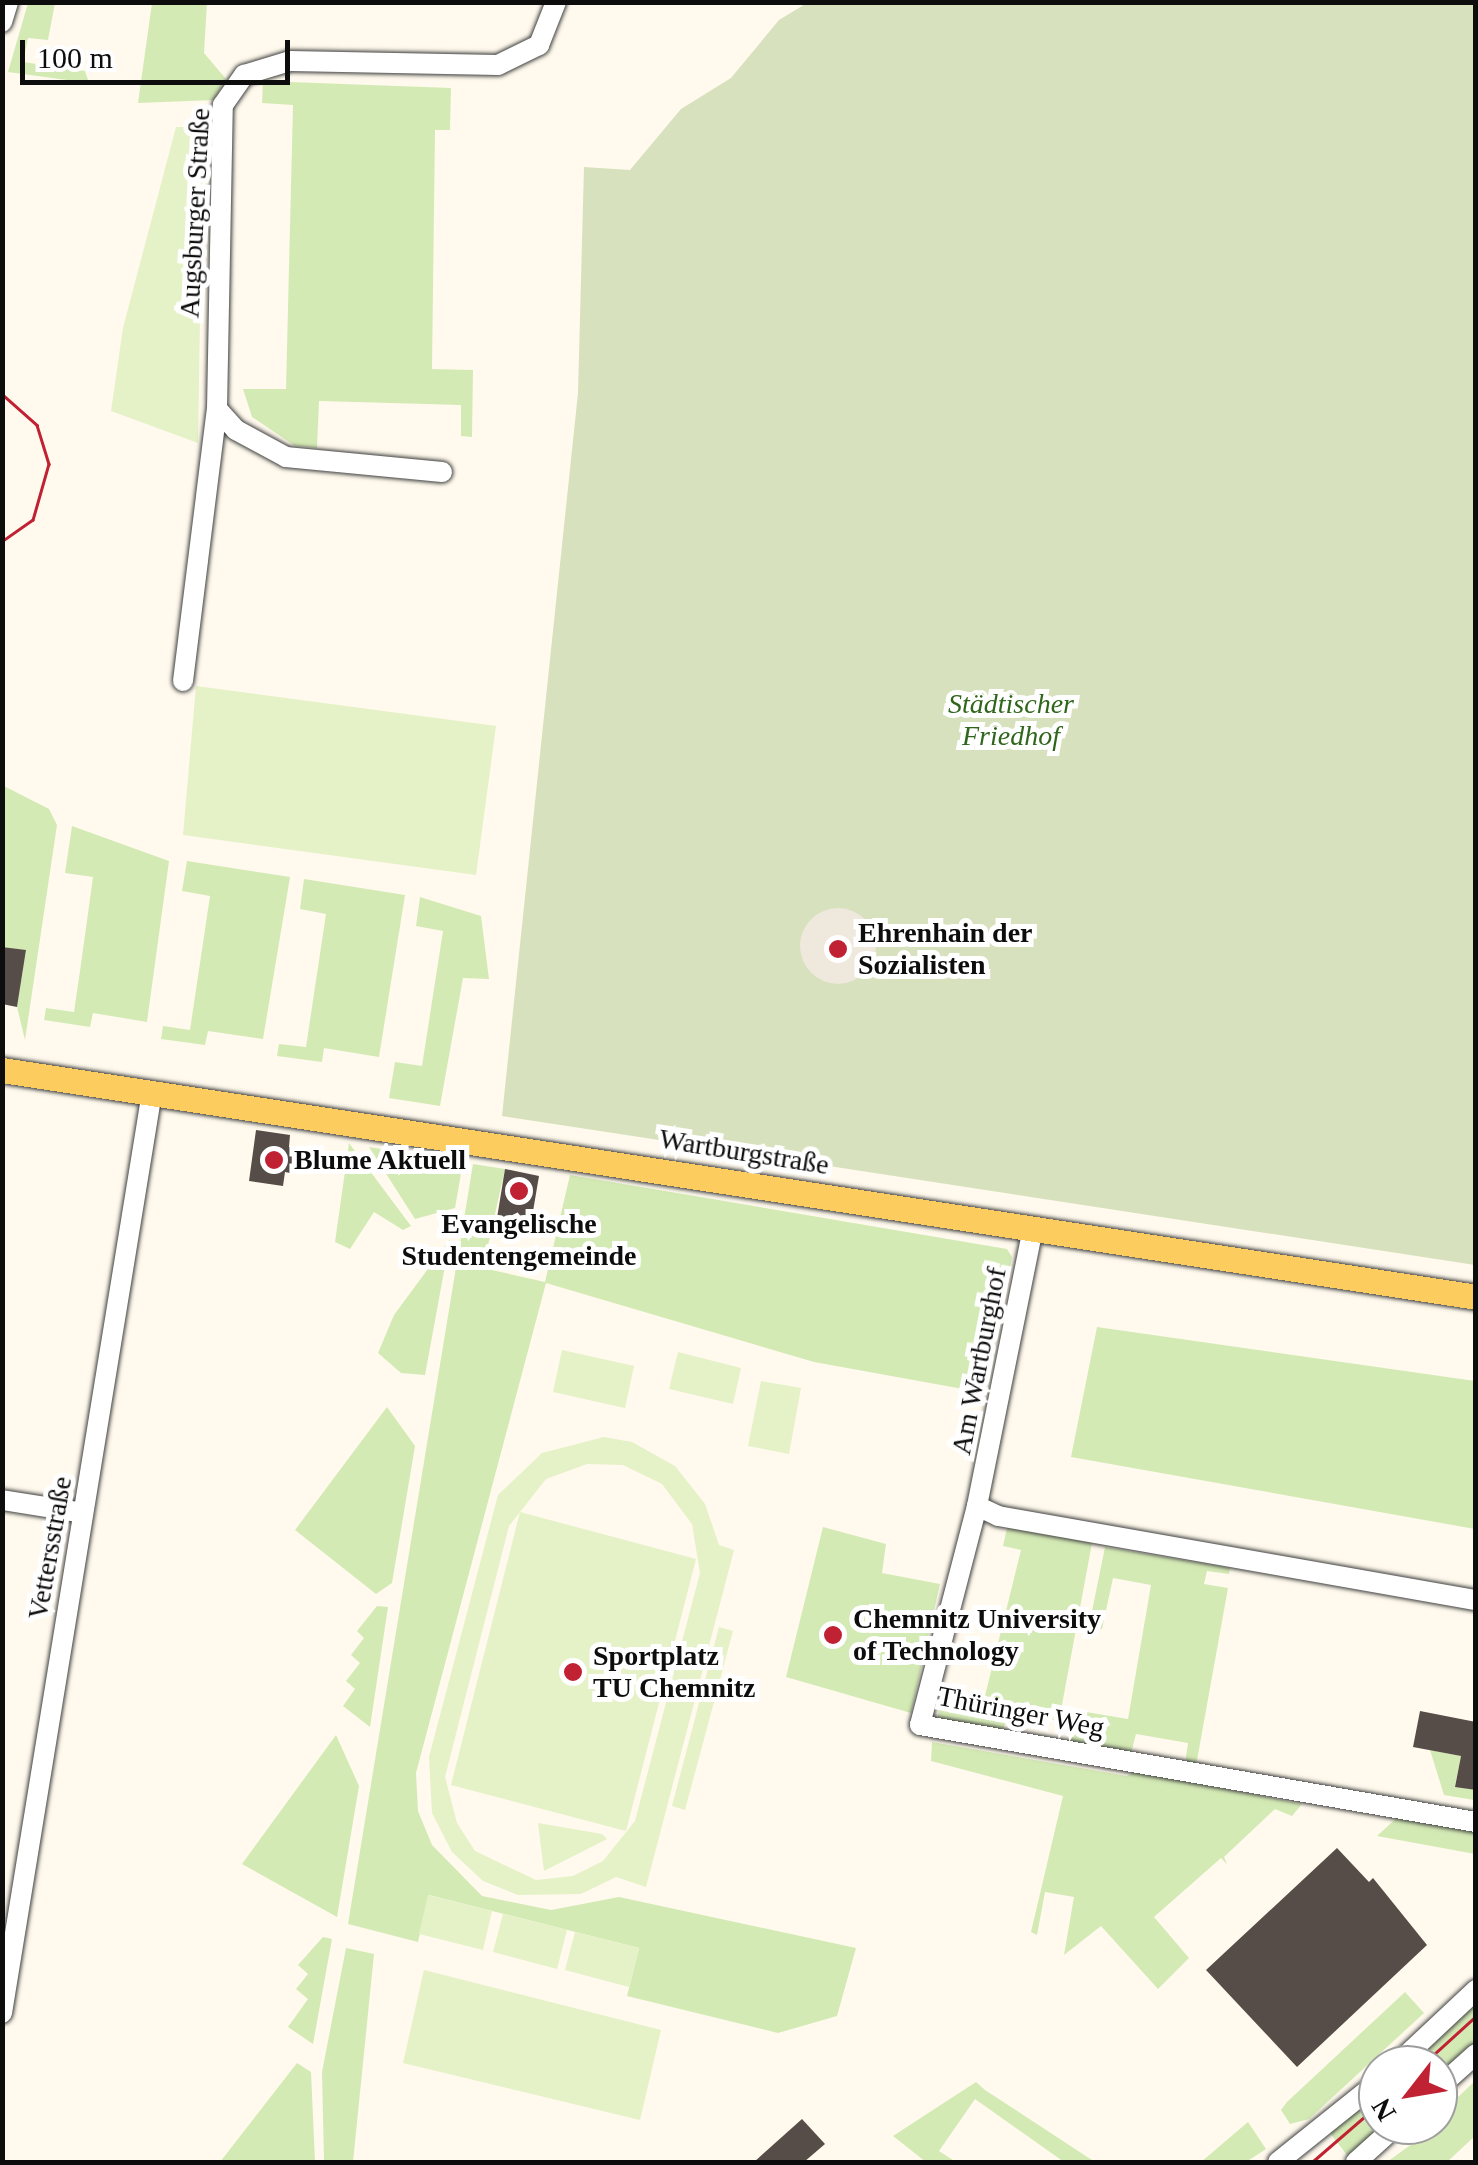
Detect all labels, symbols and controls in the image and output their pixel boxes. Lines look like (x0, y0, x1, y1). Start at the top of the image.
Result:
scale bar (25, 20, 295, 82)
text: 100 m (37, 41, 113, 74)
street label: Augsburger Straße (173, 107, 217, 319)
park label: Städtischer Friedhof (948, 687, 1074, 753)
place label: Ehrenhain der Sozialisten (858, 916, 1033, 982)
marker: Ehrenhain der Sozialisten (827, 938, 849, 960)
street label: Wartburgstraße (657, 1122, 831, 1182)
place label: Blume Aktuell (294, 1143, 467, 1177)
marker: Blume Aktuell (263, 1149, 285, 1171)
marker: Evangelische Studentengemeinde (508, 1180, 530, 1202)
place label: Evangelische Studentengemeinde (402, 1207, 636, 1273)
street label: Am Wartburghof (944, 1264, 1014, 1458)
street label: Vettersstraße (21, 1474, 79, 1622)
place label: Chemnitz University of Technology (853, 1602, 1101, 1668)
marker: Chemnitz University of Technology (822, 1624, 844, 1646)
place label: Sportplatz TU Chemnitz (593, 1639, 756, 1705)
marker: Sportplatz TU Chemnitz (562, 1661, 584, 1683)
street label: Thüringer Weg (935, 1679, 1107, 1745)
north arrow (1358, 2045, 1458, 2145)
text: N (1365, 2093, 1402, 2126)

